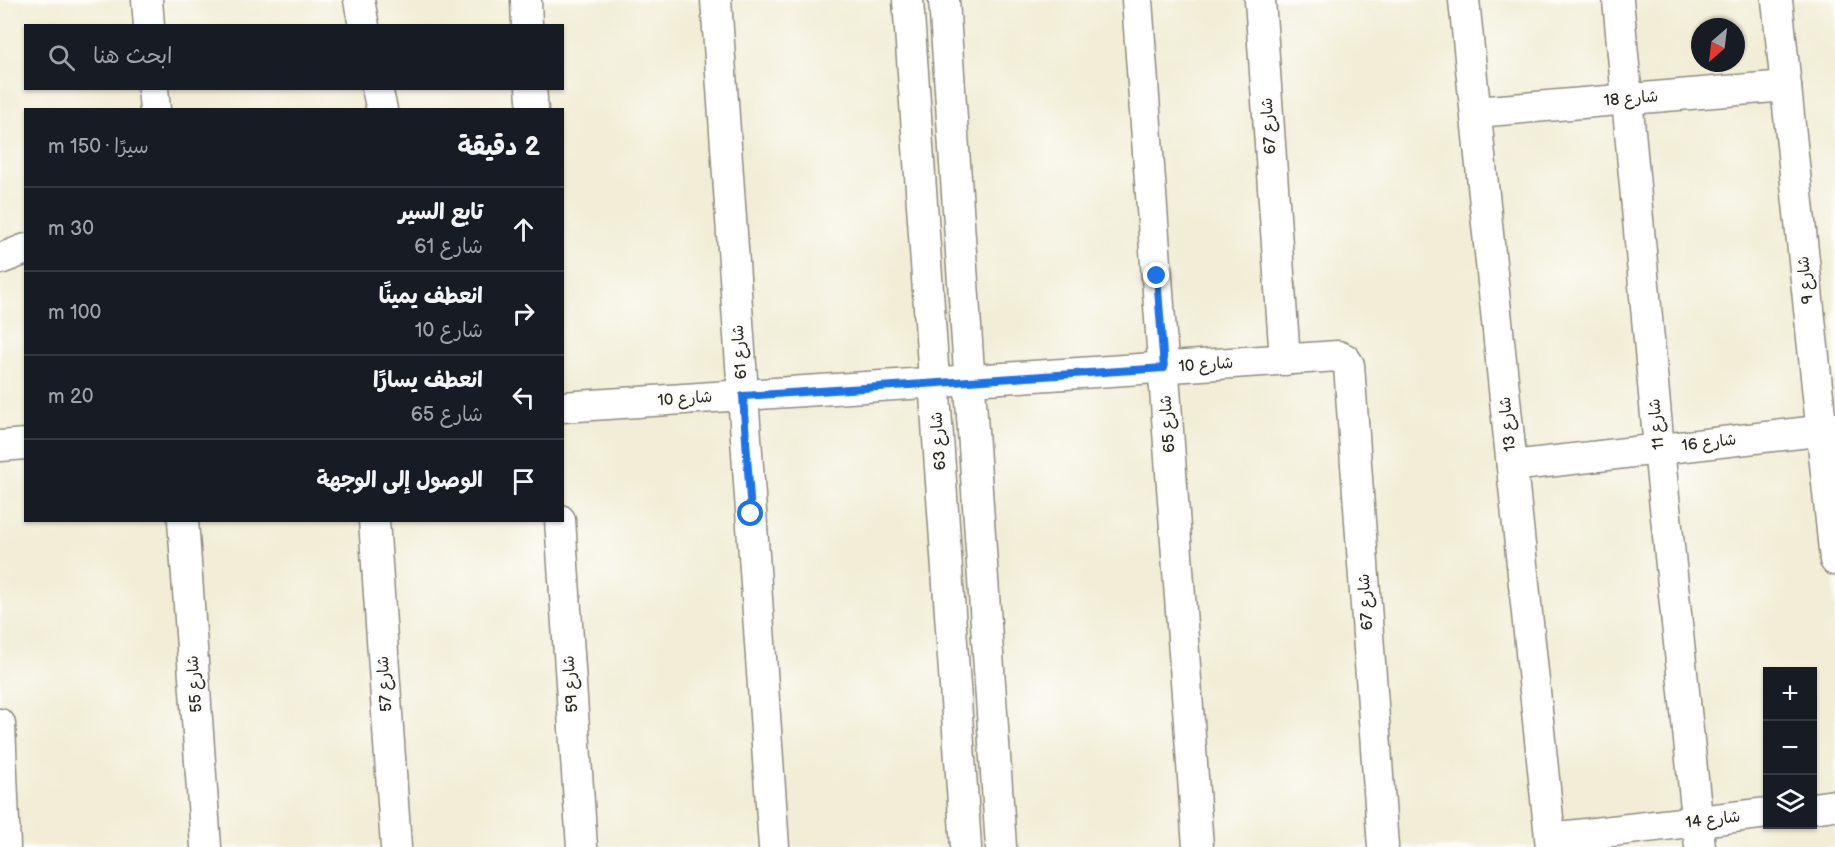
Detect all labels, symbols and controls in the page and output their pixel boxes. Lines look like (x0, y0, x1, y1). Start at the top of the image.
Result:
north arrow (1691, 18, 1745, 72)
search box (24, 24, 564, 90)
icon: search (45, 41, 78, 74)
text: ابحث هنا (93, 43, 173, 70)
street label: شارع 18 (1603, 87, 1659, 112)
street label: شارع 67 (1258, 97, 1281, 155)
text: 2 دقيقة (457, 132, 540, 163)
text: سيرًا · 150 m (48, 135, 149, 159)
text: تابع السير (399, 199, 483, 226)
icon: ahead (507, 213, 540, 246)
text: 30 m (48, 217, 94, 241)
text: شارع 61 (414, 235, 483, 259)
street label: شارع 9 (1794, 255, 1819, 305)
route end (1143, 262, 1169, 288)
text: انعطف يمينًا (379, 283, 483, 310)
icon: right (507, 297, 540, 330)
text: 100 m (48, 301, 101, 325)
text: شارع 10 (415, 319, 483, 343)
street label: شارع 61 (729, 324, 752, 380)
street label: شارع 10 (1178, 354, 1234, 377)
text: انعطف يسارًا (373, 367, 483, 394)
icon: left (507, 381, 540, 414)
text: 20 m (48, 385, 94, 409)
street label: شارع 10 (657, 388, 713, 411)
street label: شارع 65 (1157, 394, 1180, 454)
street label: شارع 13 (1496, 396, 1521, 452)
street label: شارع 11 (1645, 398, 1670, 450)
text: شارع 65 (411, 403, 483, 427)
street label: شارع 63 (927, 411, 952, 471)
street label: شارع 16 (1681, 430, 1738, 457)
icon: arrive (507, 465, 540, 498)
text: الوصول إلى الوجهة (316, 467, 483, 494)
route start (737, 500, 763, 526)
street label: شارع 67 (1355, 573, 1378, 631)
street label: شارع 55 (184, 655, 207, 713)
street label: شارع 57 (374, 655, 397, 713)
street label: شارع 59 (560, 655, 583, 713)
map controls (1763, 667, 1817, 829)
button: + (1763, 667, 1817, 721)
button: − (1763, 721, 1817, 775)
button: layers (1763, 775, 1817, 829)
street label: شارع 14 (1685, 807, 1742, 834)

